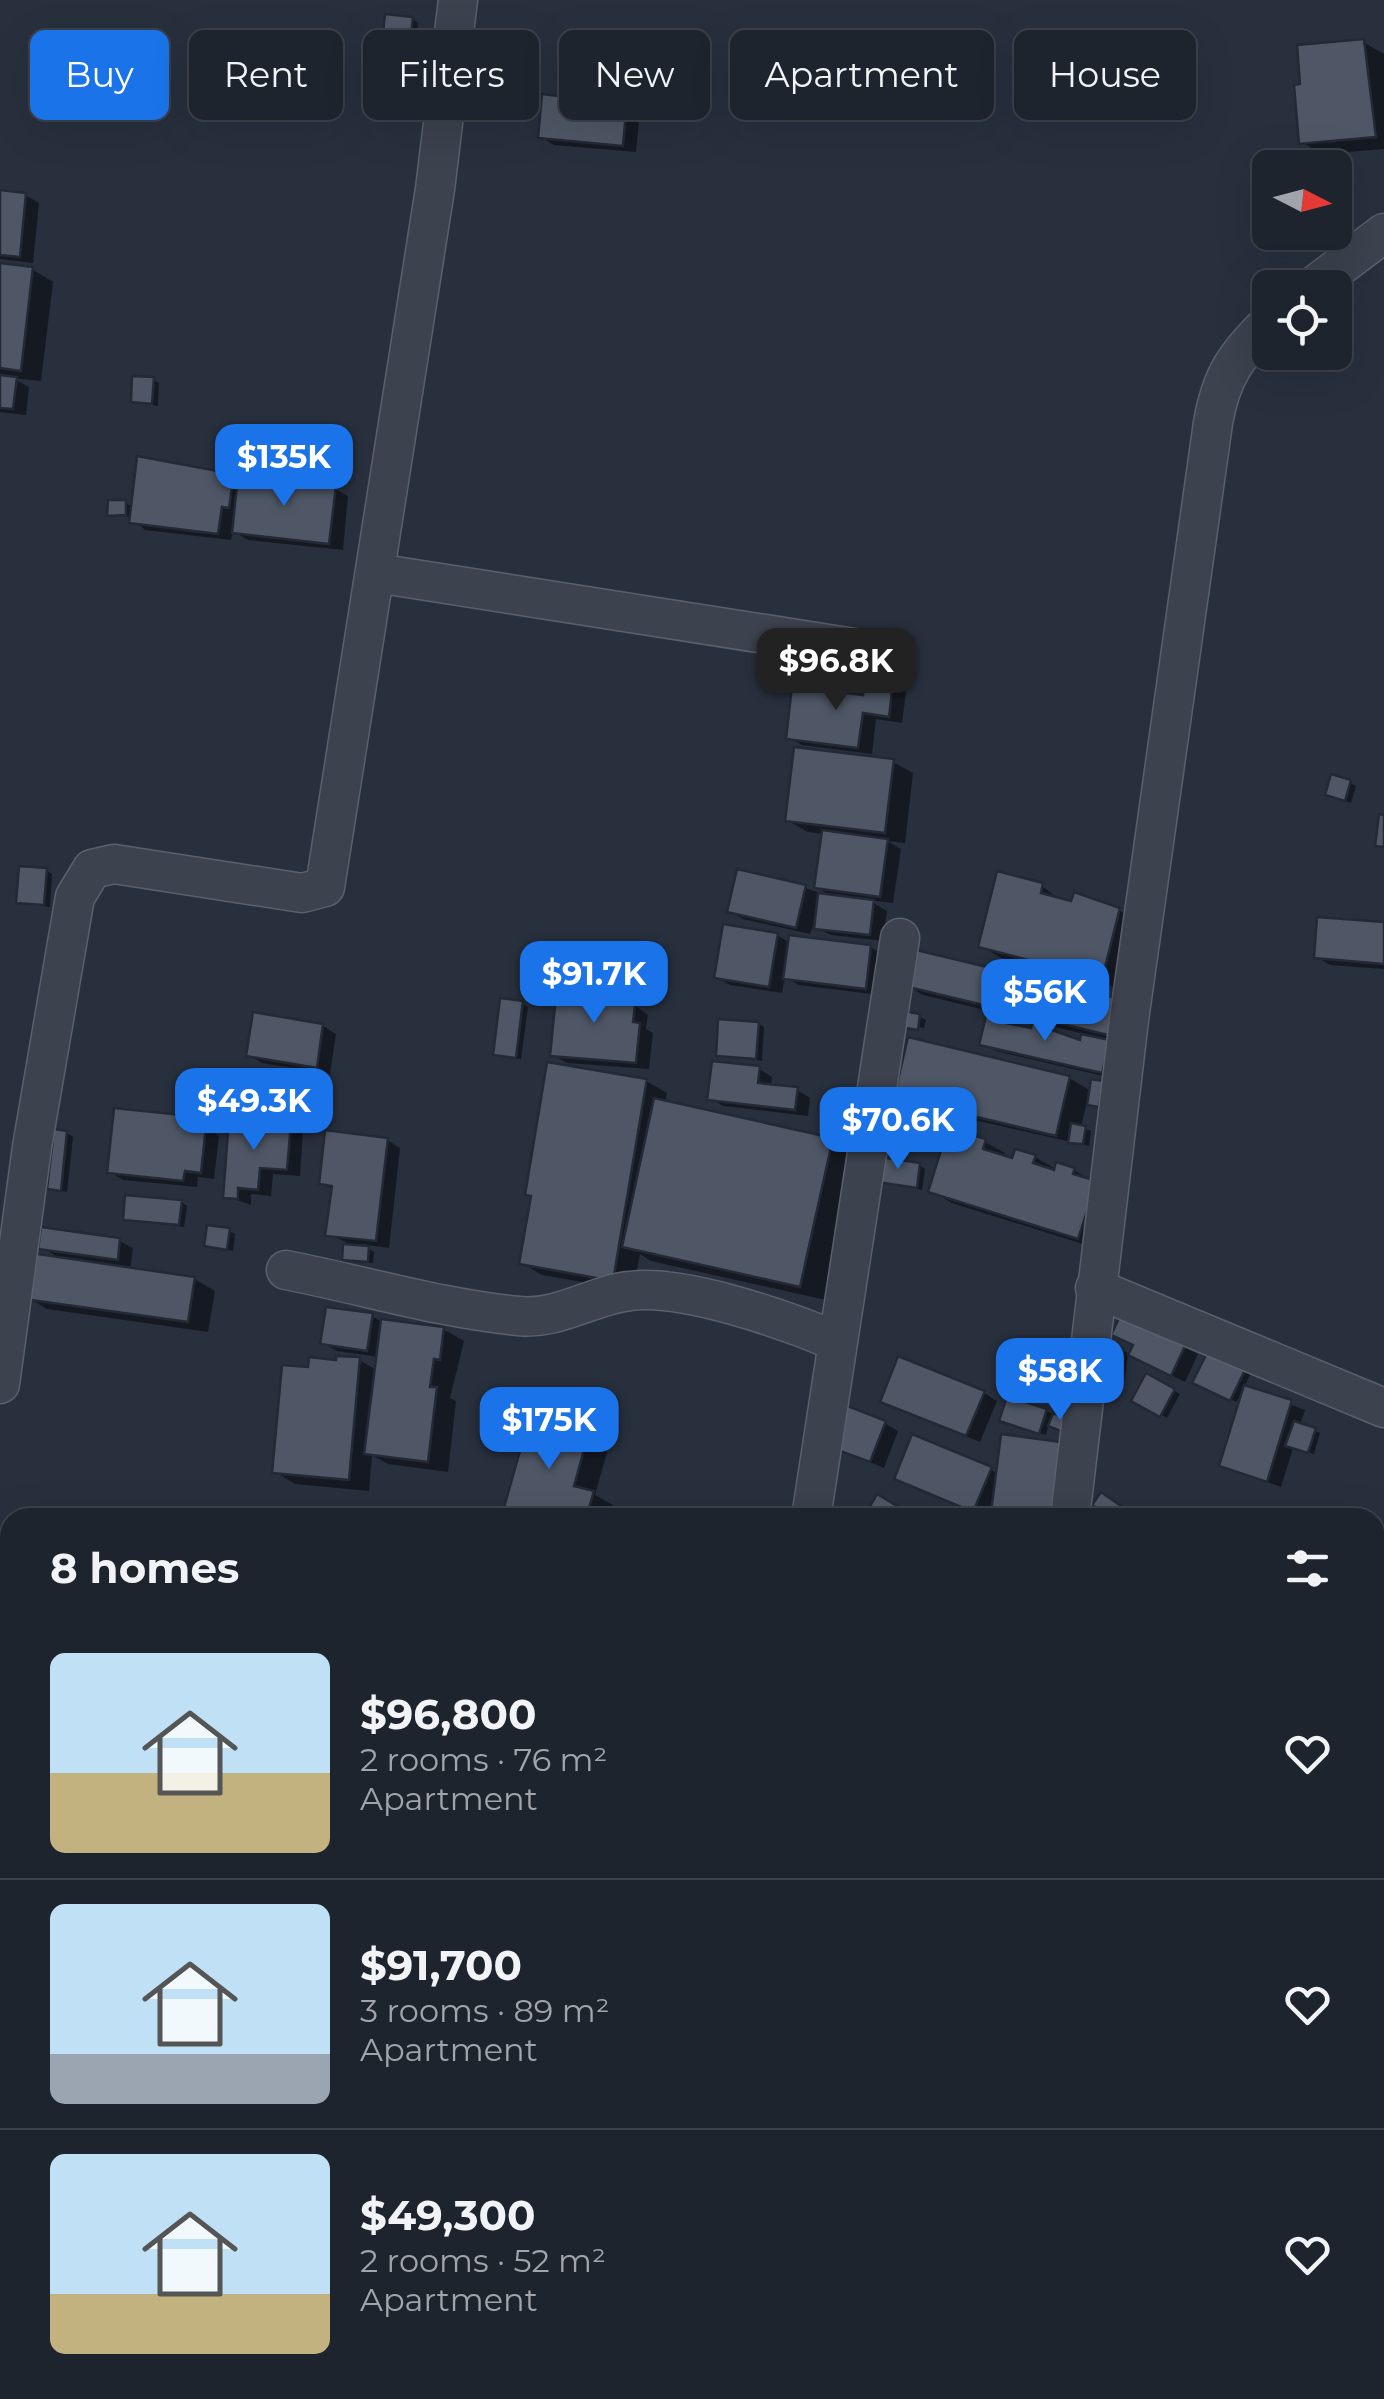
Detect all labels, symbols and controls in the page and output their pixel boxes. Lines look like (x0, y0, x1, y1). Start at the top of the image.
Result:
chip: Buy (30, 30, 169, 120)
chip: Rent (189, 30, 343, 120)
chip: Filters (363, 30, 539, 120)
chip: New (559, 30, 710, 120)
chip: Apartment (730, 30, 994, 120)
chip: House (1014, 30, 1196, 120)
north arrow (1252, 150, 1352, 250)
map controls (1252, 150, 1352, 370)
button: locate (1252, 270, 1352, 370)
pin: $135K (214, 424, 354, 509)
text: $135K (237, 437, 331, 476)
pin: $96.8K (755, 628, 917, 713)
text: $96.8K (779, 641, 893, 680)
pin: $91.7K (513, 941, 675, 1026)
text: $91.7K (542, 954, 646, 993)
pin: $56K (986, 959, 1104, 1044)
text: $56K (1003, 972, 1087, 1011)
pin: $49.3K (173, 1068, 335, 1153)
text: $49.3K (197, 1081, 311, 1120)
pin: $70.6K (817, 1087, 979, 1172)
text: $70.6K (842, 1100, 954, 1139)
pin: $58K (1001, 1338, 1119, 1423)
text: $58K (1018, 1351, 1102, 1390)
pin: $175K (479, 1387, 619, 1472)
text: $175K (502, 1400, 596, 1439)
icon: filters (1280, 1541, 1335, 1596)
text: 8 homes (50, 1542, 239, 1594)
text: $96,800 (360, 1688, 536, 1740)
icon: home (130, 1693, 250, 1813)
icon: heart (1280, 1726, 1335, 1781)
text: 2 rooms · 76 m² (360, 1740, 607, 1779)
text: Apartment (360, 1779, 538, 1818)
text: $91,700 (360, 1939, 522, 1991)
icon: home (130, 1944, 250, 2064)
icon: heart (1280, 1977, 1335, 2032)
text: 3 rooms · 89 m² (360, 1991, 609, 2030)
text: Apartment (360, 2030, 538, 2069)
text: $49,300 (360, 2189, 536, 2241)
icon: home (130, 2194, 250, 2314)
icon: heart (1280, 2227, 1335, 2282)
text: 2 rooms · 52 m² (360, 2241, 606, 2280)
text: Apartment (360, 2280, 538, 2319)

